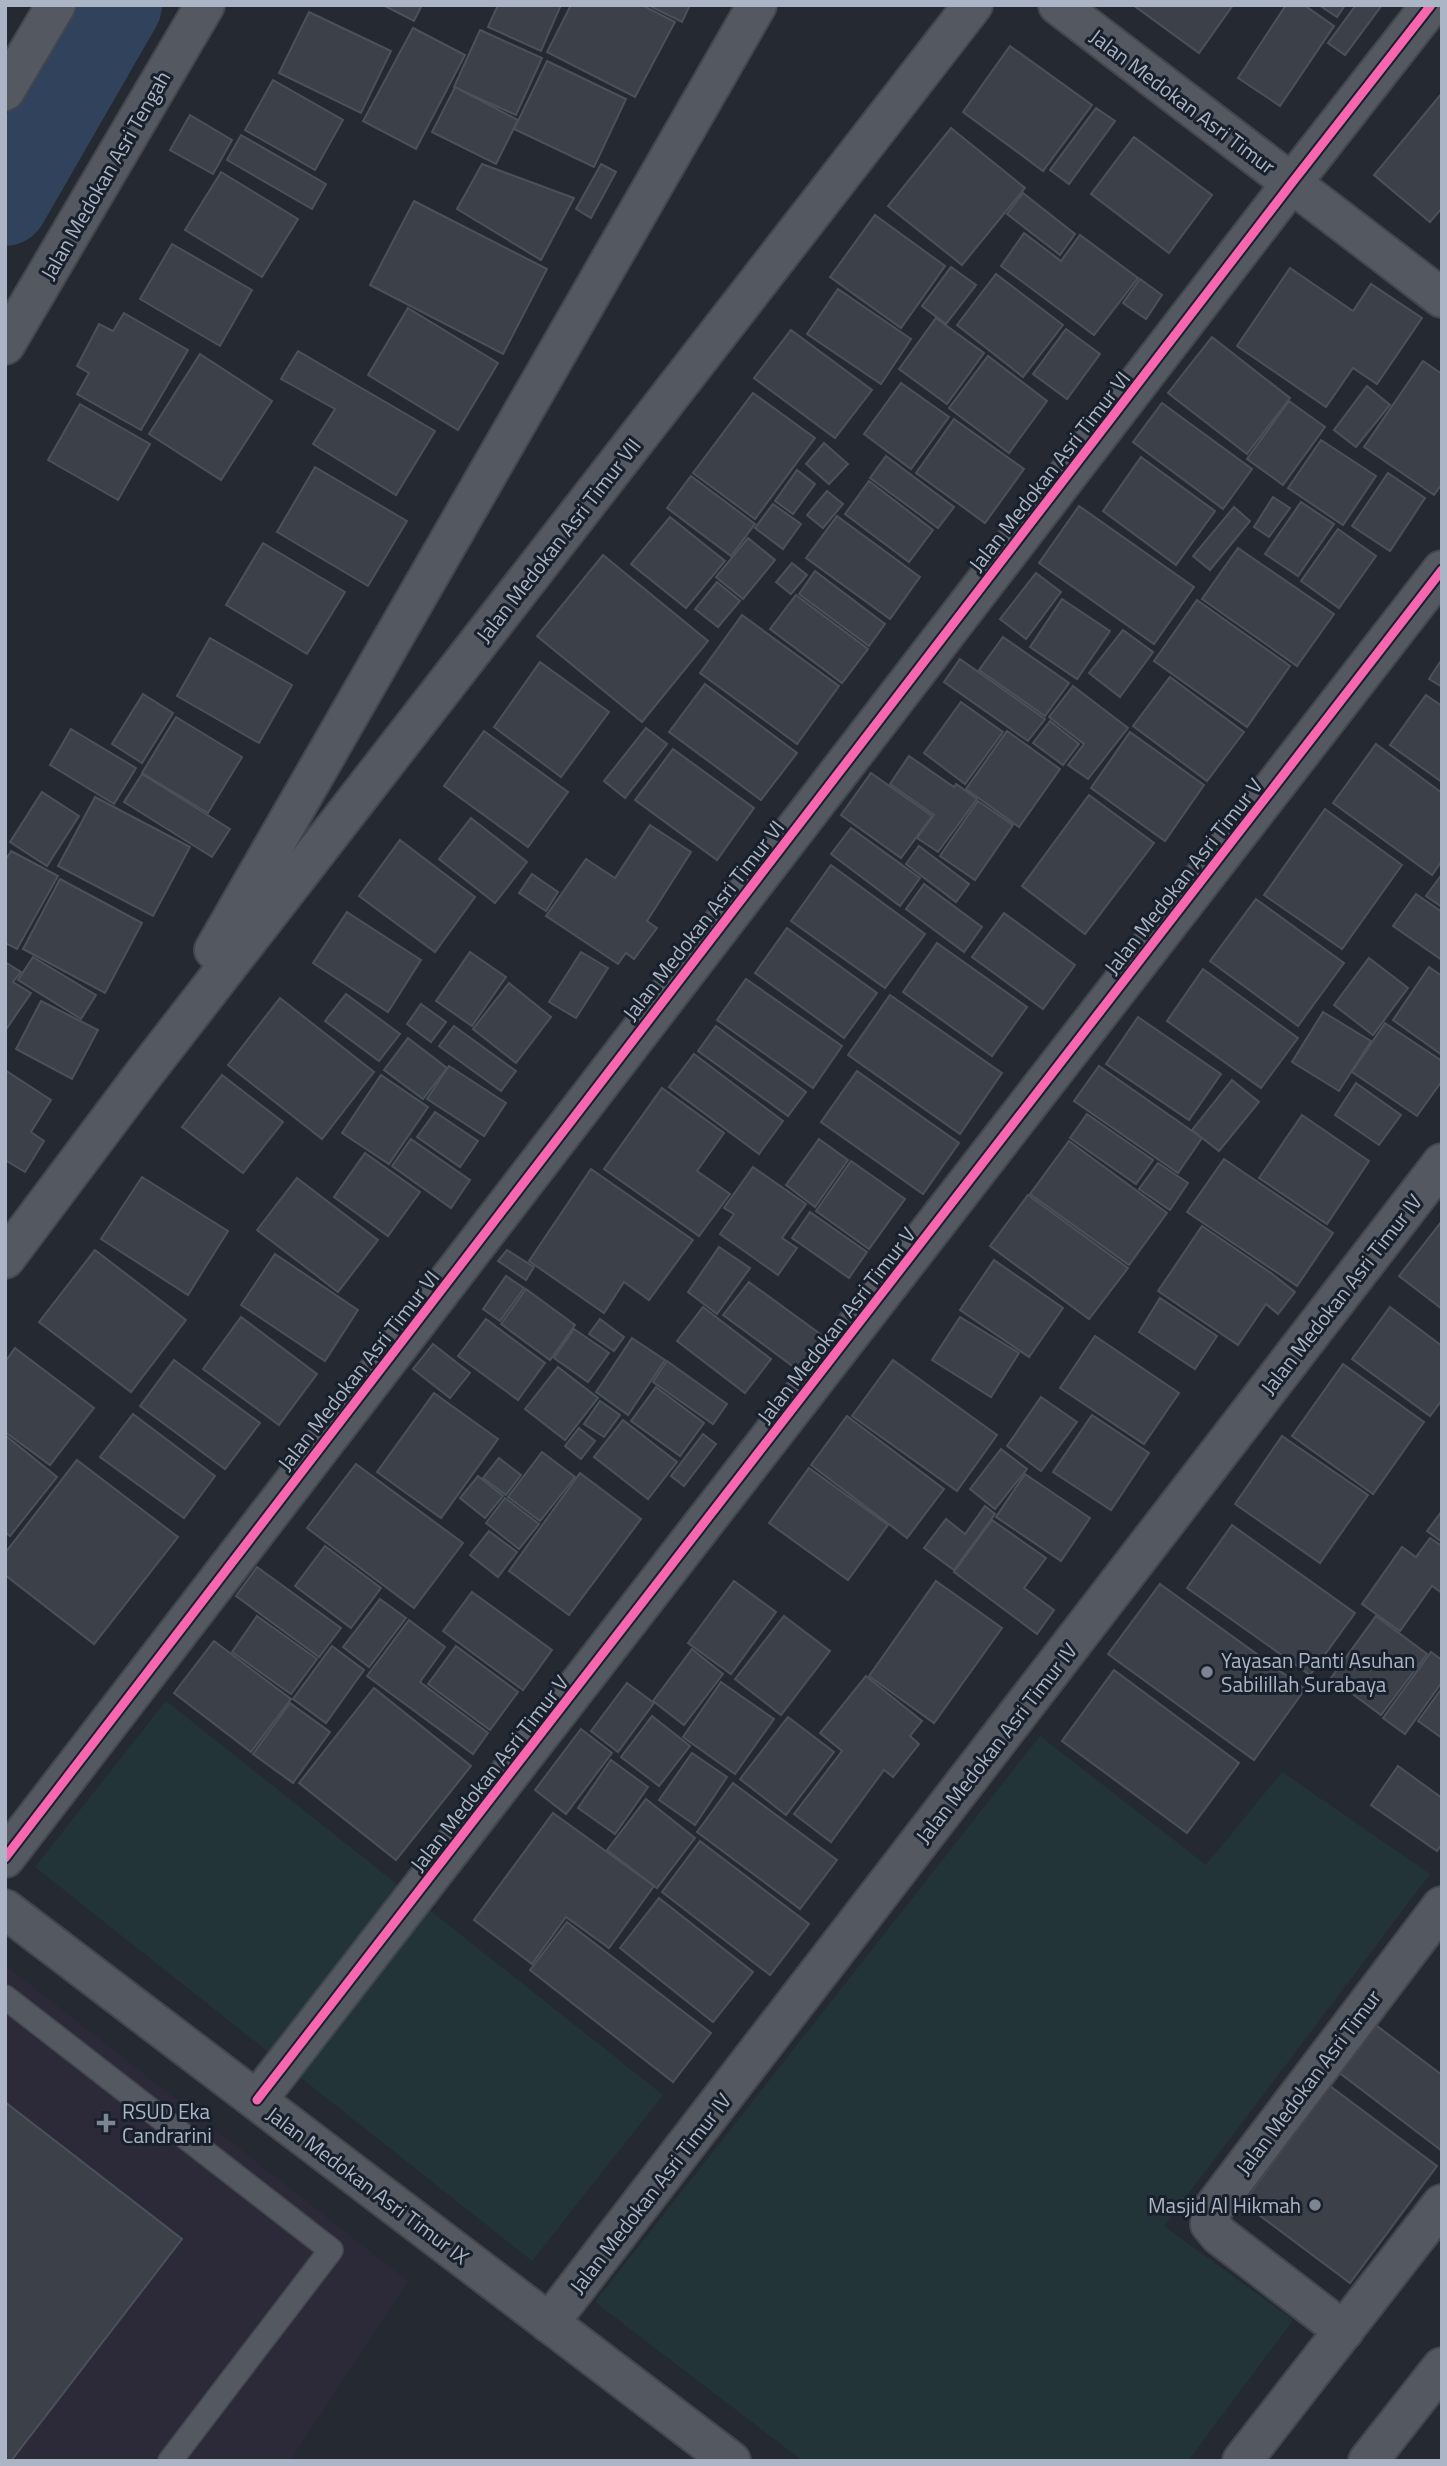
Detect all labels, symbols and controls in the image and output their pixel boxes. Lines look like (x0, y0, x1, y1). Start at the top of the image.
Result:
street label: Jalan Medokan Asri Timur (1084, 21, 1282, 181)
street label: Jalan Medokan Asri Tengah (32, 64, 178, 286)
street label: Jalan Medokan Asri Timur VI (960, 364, 1138, 578)
street label: Jalan Medokan Asri Timur VII (468, 431, 648, 649)
street label: Jalan Medokan Asri Timur V (1096, 771, 1270, 981)
street label: Jalan Medokan Asri Timur VI (614, 813, 792, 1027)
street label: Jalan Medokan Asri Timur IV (1252, 1187, 1430, 1401)
street label: Jalan Medokan Asri Timur V (749, 1220, 923, 1430)
street label: Jalan Medokan Asri Timur VI (269, 1263, 447, 1477)
street label: Jalan Medokan Asri Timur IV (907, 1636, 1085, 1850)
place label: Yayasan Panti Asuhan Sabilillah Surabaya (1221, 1644, 1415, 1700)
marker: Yayasan Panti Asuhan Sabilillah Surabaya (1199, 1664, 1215, 1680)
street label: Jalan Medokan Asri Timur V (402, 1668, 576, 1878)
street label: Jalan Medokan Asri Timur (1228, 1983, 1388, 2181)
street label: Jalan Medokan Asri Timur IV (561, 2086, 739, 2300)
place label: RSUD Eka Candrarini (122, 2095, 212, 2151)
street label: Jalan Medokan Asri Timur IX (260, 2098, 476, 2272)
marker: RSUD Eka Candrarini (96, 2113, 116, 2133)
place label: Masjid Al Hikmah (1148, 2189, 1301, 2221)
marker: Masjid Al Hikmah (1307, 2197, 1323, 2213)

